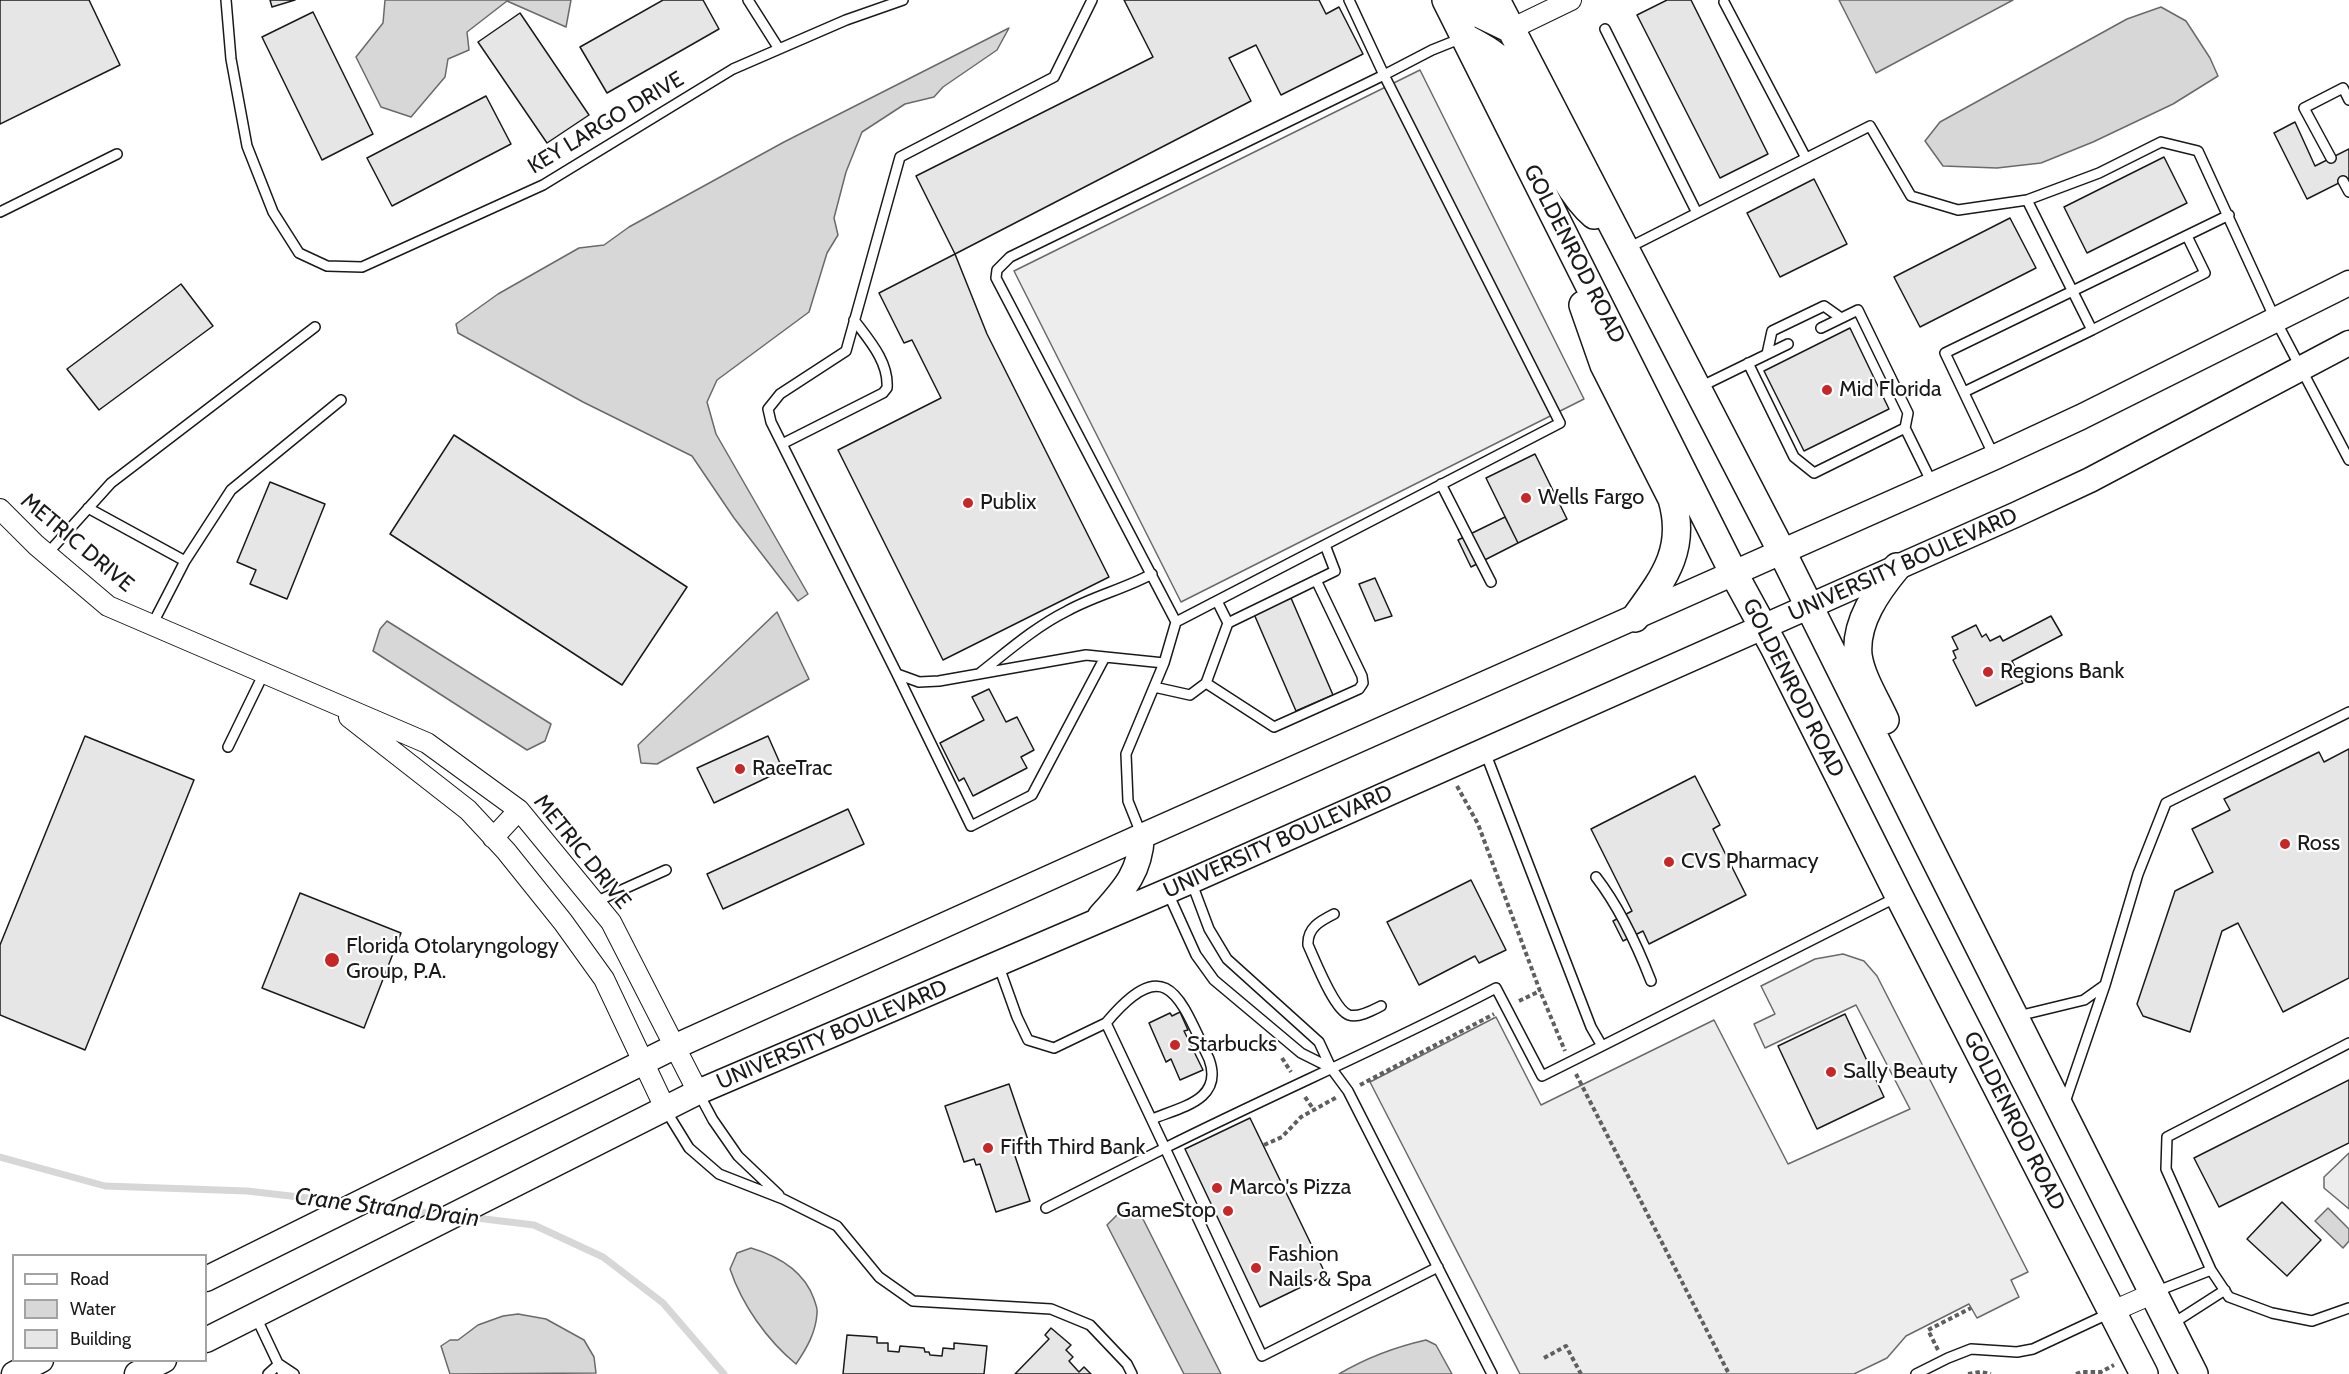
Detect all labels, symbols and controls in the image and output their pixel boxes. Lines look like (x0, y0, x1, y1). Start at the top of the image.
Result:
street label: KEY LARGO DRIVE (523, 66, 689, 180)
street label: GOLDENROD ROAD (1518, 160, 1630, 348)
place label: Mid Florida (1839, 377, 1942, 403)
marker: Mid Florida (1820, 383, 1834, 397)
place label: Wells Fargo (1538, 485, 1644, 511)
street label: METRIC DRIVE (15, 488, 139, 598)
place label: Publix (980, 490, 1036, 516)
marker: Wells Fargo (1519, 491, 1533, 505)
marker: Publix (961, 496, 975, 510)
street label: UNIVERSITY BOULEVARD (1784, 503, 2022, 627)
street label: GOLDENROD ROAD (1737, 594, 1849, 782)
place label: Regions Bank (2000, 659, 2124, 685)
marker: Regions Bank (1981, 665, 1995, 679)
place label: RaceTrac (752, 756, 832, 782)
marker: RaceTrac (733, 762, 747, 776)
street label: UNIVERSITY BOULEVARD (1159, 780, 1397, 904)
street label: METRIC DRIVE (528, 789, 636, 915)
place label: Ross (2297, 831, 2340, 857)
marker: Ross (2278, 837, 2292, 851)
place label: CVS Pharmacy (1681, 849, 1819, 875)
marker: CVS Pharmacy (1662, 855, 1676, 869)
place label: Florida Otolaryngology Group, P.A. (346, 934, 559, 986)
marker: Florida Otolaryngology Group, P.A. (323, 951, 341, 969)
street label: UNIVERSITY BOULEVARD (713, 974, 951, 1096)
street label: GOLDENROD ROAD (1958, 1027, 2070, 1215)
place label: Starbucks (1187, 1032, 1277, 1058)
marker: Starbucks (1168, 1038, 1182, 1052)
place label: Sally Beauty (1843, 1059, 1958, 1085)
marker: Sally Beauty (1824, 1065, 1838, 1079)
place label: Fifth Third Bank (1000, 1135, 1145, 1161)
marker: Fifth Third Bank (981, 1141, 995, 1155)
place label: Marco's Pizza (1229, 1175, 1351, 1201)
marker: Marco's Pizza (1210, 1181, 1224, 1195)
water label: Crane Strand Drain (293, 1182, 481, 1234)
place label: GameStop (1116, 1198, 1216, 1224)
marker: GameStop (1221, 1204, 1235, 1218)
place label: Fashion Nails & Spa (1268, 1242, 1372, 1294)
legend (12, 1254, 207, 1362)
marker: Fashion Nails & Spa (1249, 1261, 1263, 1275)
text: Road (70, 1268, 109, 1290)
text: Water (70, 1298, 116, 1320)
text: Building (70, 1328, 131, 1350)

